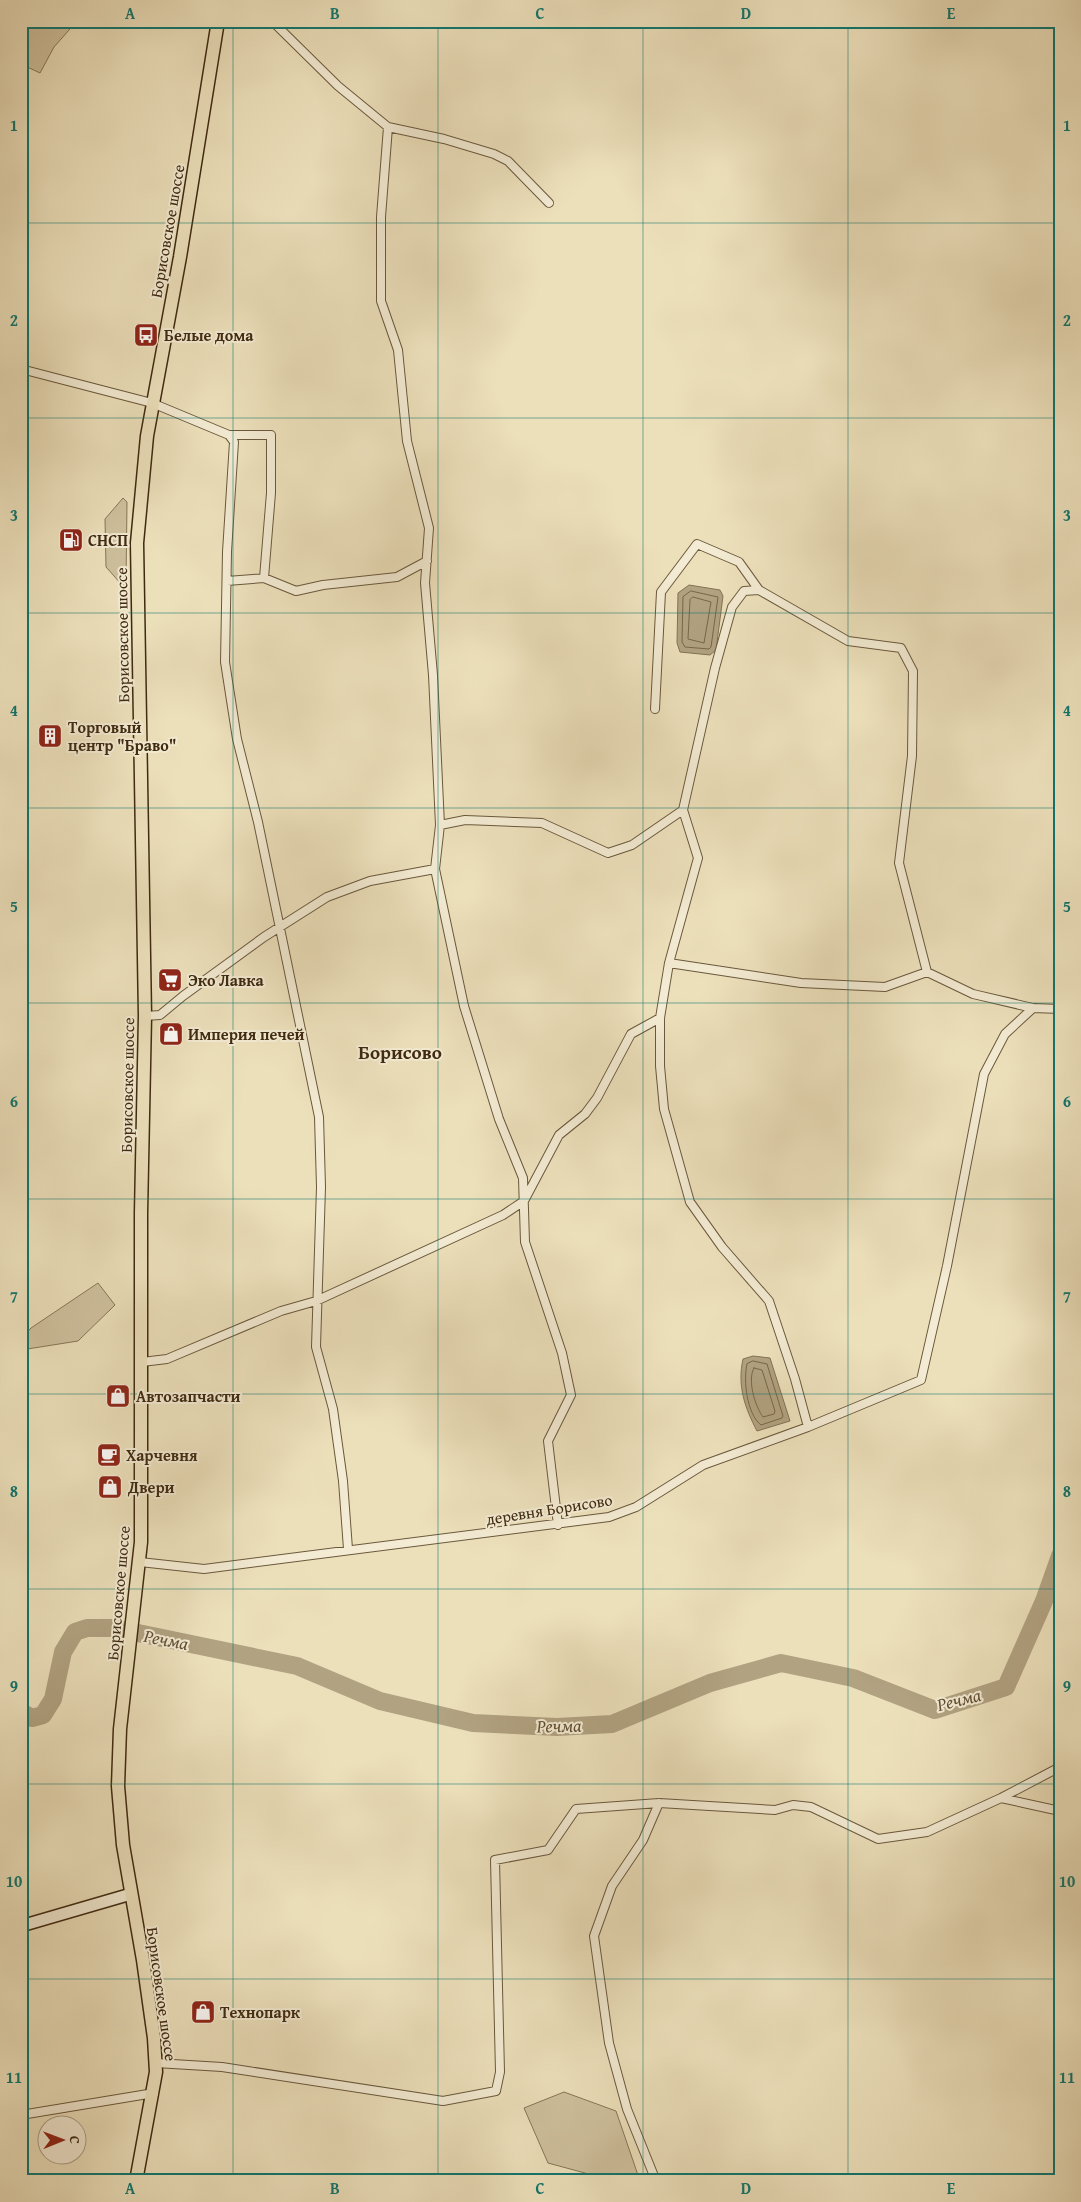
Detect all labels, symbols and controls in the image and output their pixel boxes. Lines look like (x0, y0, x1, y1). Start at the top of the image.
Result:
text: A (125, 1, 136, 25)
text: B (330, 1, 340, 25)
text: C (535, 1, 545, 25)
text: D (741, 1, 751, 25)
text: E (947, 1, 956, 25)
text: 1 (10, 113, 18, 137)
text: 1 (1063, 113, 1071, 137)
street label: Борисовское шоссе (143, 162, 191, 300)
text: 2 (10, 308, 18, 332)
text: 2 (1063, 308, 1071, 332)
bus stop icon: Белые дома (133, 322, 159, 348)
place label: Белые дома (164, 323, 254, 347)
text: 3 (10, 503, 18, 527)
text: 3 (1063, 503, 1071, 527)
fuel station icon: СНСП (58, 527, 84, 553)
place label: СНСП (88, 528, 128, 552)
street label: Борисовское шоссе (109, 567, 135, 703)
text: 4 (10, 698, 18, 722)
text: 4 (1063, 698, 1071, 722)
place label: Торговый центр "Браво" (68, 715, 177, 757)
building icon: Торговый центр "Браво" (37, 723, 63, 749)
text: 5 (10, 894, 18, 918)
text: 5 (1063, 894, 1071, 918)
supermarket icon: Эко Лавка (157, 967, 183, 993)
place label: Эко Лавка (188, 968, 264, 992)
street label: Борисовское шоссе (114, 1017, 140, 1153)
shop icon: Империя печей (158, 1021, 184, 1047)
place label: Империя печей (188, 1022, 305, 1046)
district label: Борисово (358, 1038, 442, 1066)
text: 6 (10, 1089, 18, 1113)
text: 6 (1063, 1089, 1071, 1113)
text: 7 (10, 1284, 18, 1308)
text: 7 (1063, 1284, 1071, 1308)
shop icon: Автозапчасти (105, 1383, 131, 1409)
place label: Автозапчасти (136, 1384, 241, 1408)
cafe icon: Харчевня (96, 1442, 122, 1468)
place label: Харчевня (126, 1443, 198, 1467)
shop icon: Двери (97, 1474, 123, 1500)
place label: Двери (127, 1475, 175, 1499)
text: 8 (10, 1479, 18, 1503)
text: 8 (1063, 1479, 1071, 1503)
street label: деревня Борисово (484, 1487, 614, 1531)
street label: Борисовское шоссе (100, 1525, 136, 1661)
water label: Речма (141, 1622, 191, 1657)
text: 9 (10, 1674, 18, 1698)
text: 9 (1063, 1674, 1071, 1698)
water label: Речма (933, 1681, 985, 1718)
water label: Речма (535, 1712, 582, 1739)
text: 10 (6, 1869, 22, 1893)
text: 10 (1059, 1869, 1075, 1893)
street label: Борисовское шоссе (141, 1925, 183, 2063)
shop icon: Технопарк (190, 1999, 216, 2025)
place label: Технопарк (220, 2000, 301, 2024)
text: 11 (6, 2065, 22, 2089)
text: 11 (1059, 2065, 1075, 2089)
north arrow (38, 2114, 88, 2164)
text: С (65, 2136, 85, 2144)
text: A (125, 2176, 136, 2200)
text: B (330, 2176, 340, 2200)
text: C (535, 2176, 545, 2200)
text: D (741, 2176, 751, 2200)
text: E (947, 2176, 956, 2200)

